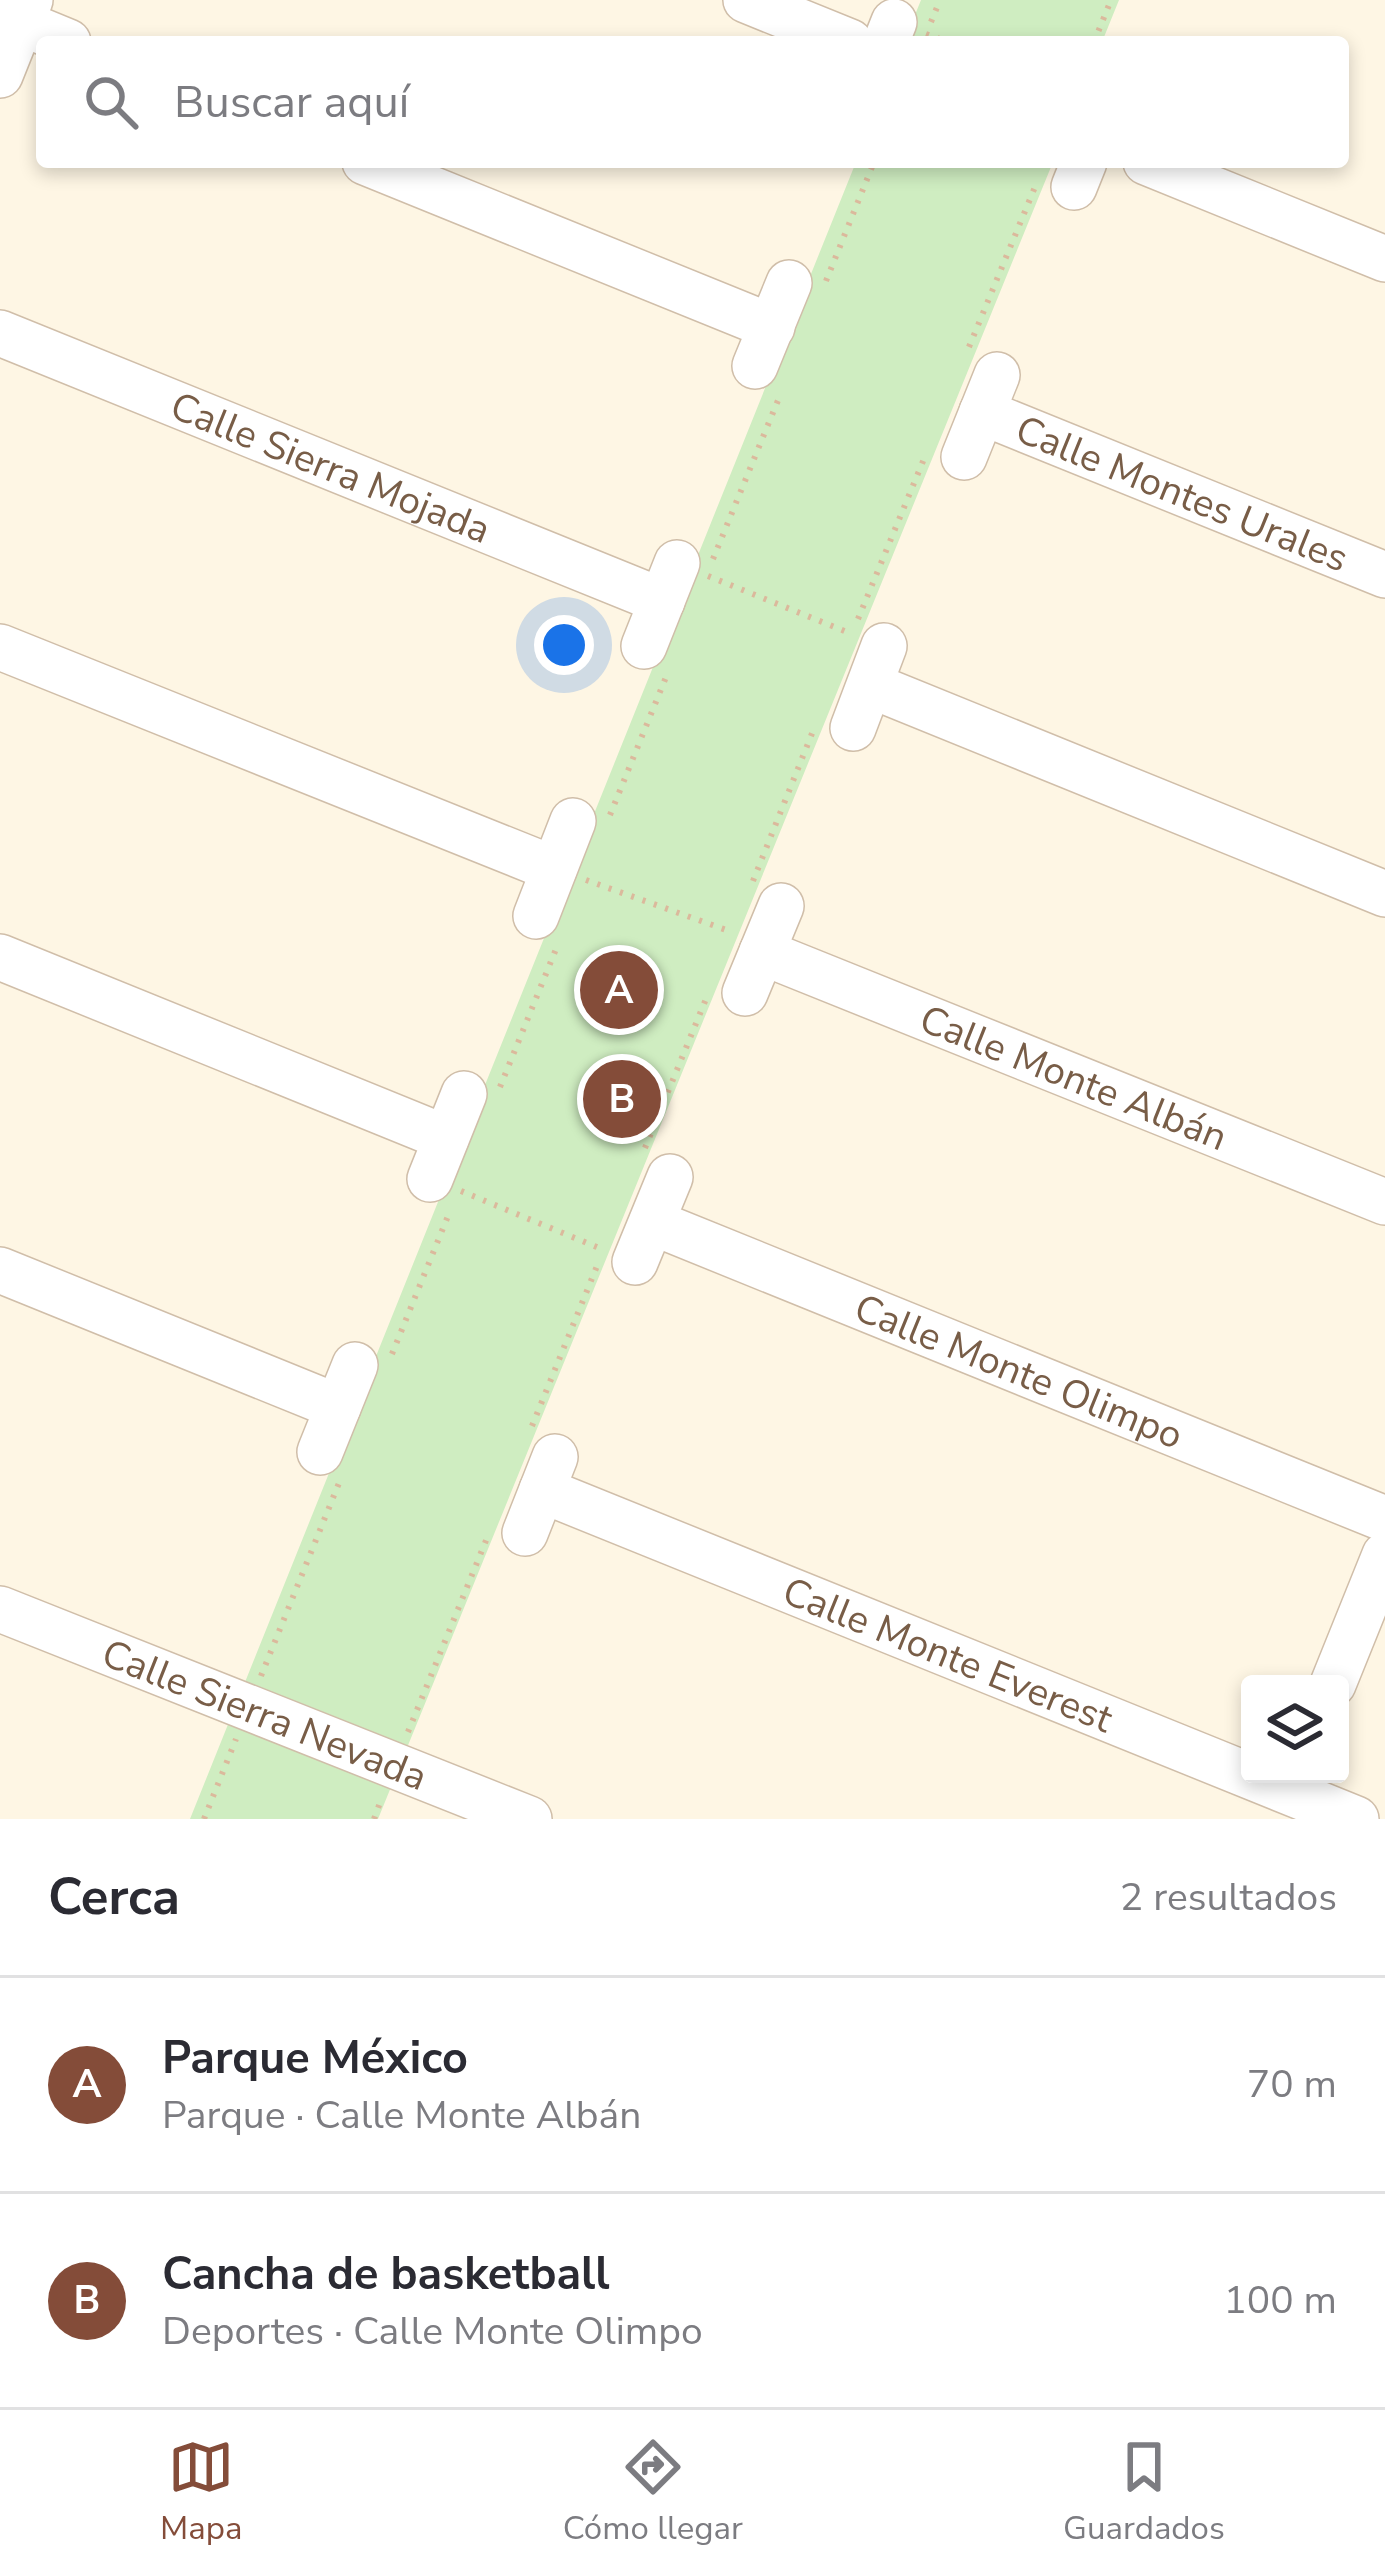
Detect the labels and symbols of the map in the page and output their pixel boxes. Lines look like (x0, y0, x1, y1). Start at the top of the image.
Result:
street label: Calle Sierra Mojada (163, 380, 498, 557)
street label: Calle Montes Urales (1008, 403, 1356, 585)
your location (534, 615, 594, 675)
pin: A (580, 945, 658, 1035)
street label: Calle Monte Albán (912, 993, 1235, 1164)
pin: B (583, 1054, 661, 1144)
street label: Calle Monte Olimpo (846, 1282, 1190, 1462)
street label: Calle Monte Everest (775, 1565, 1121, 1746)
street label: Calle Sierra Nevada (94, 1627, 435, 1804)

